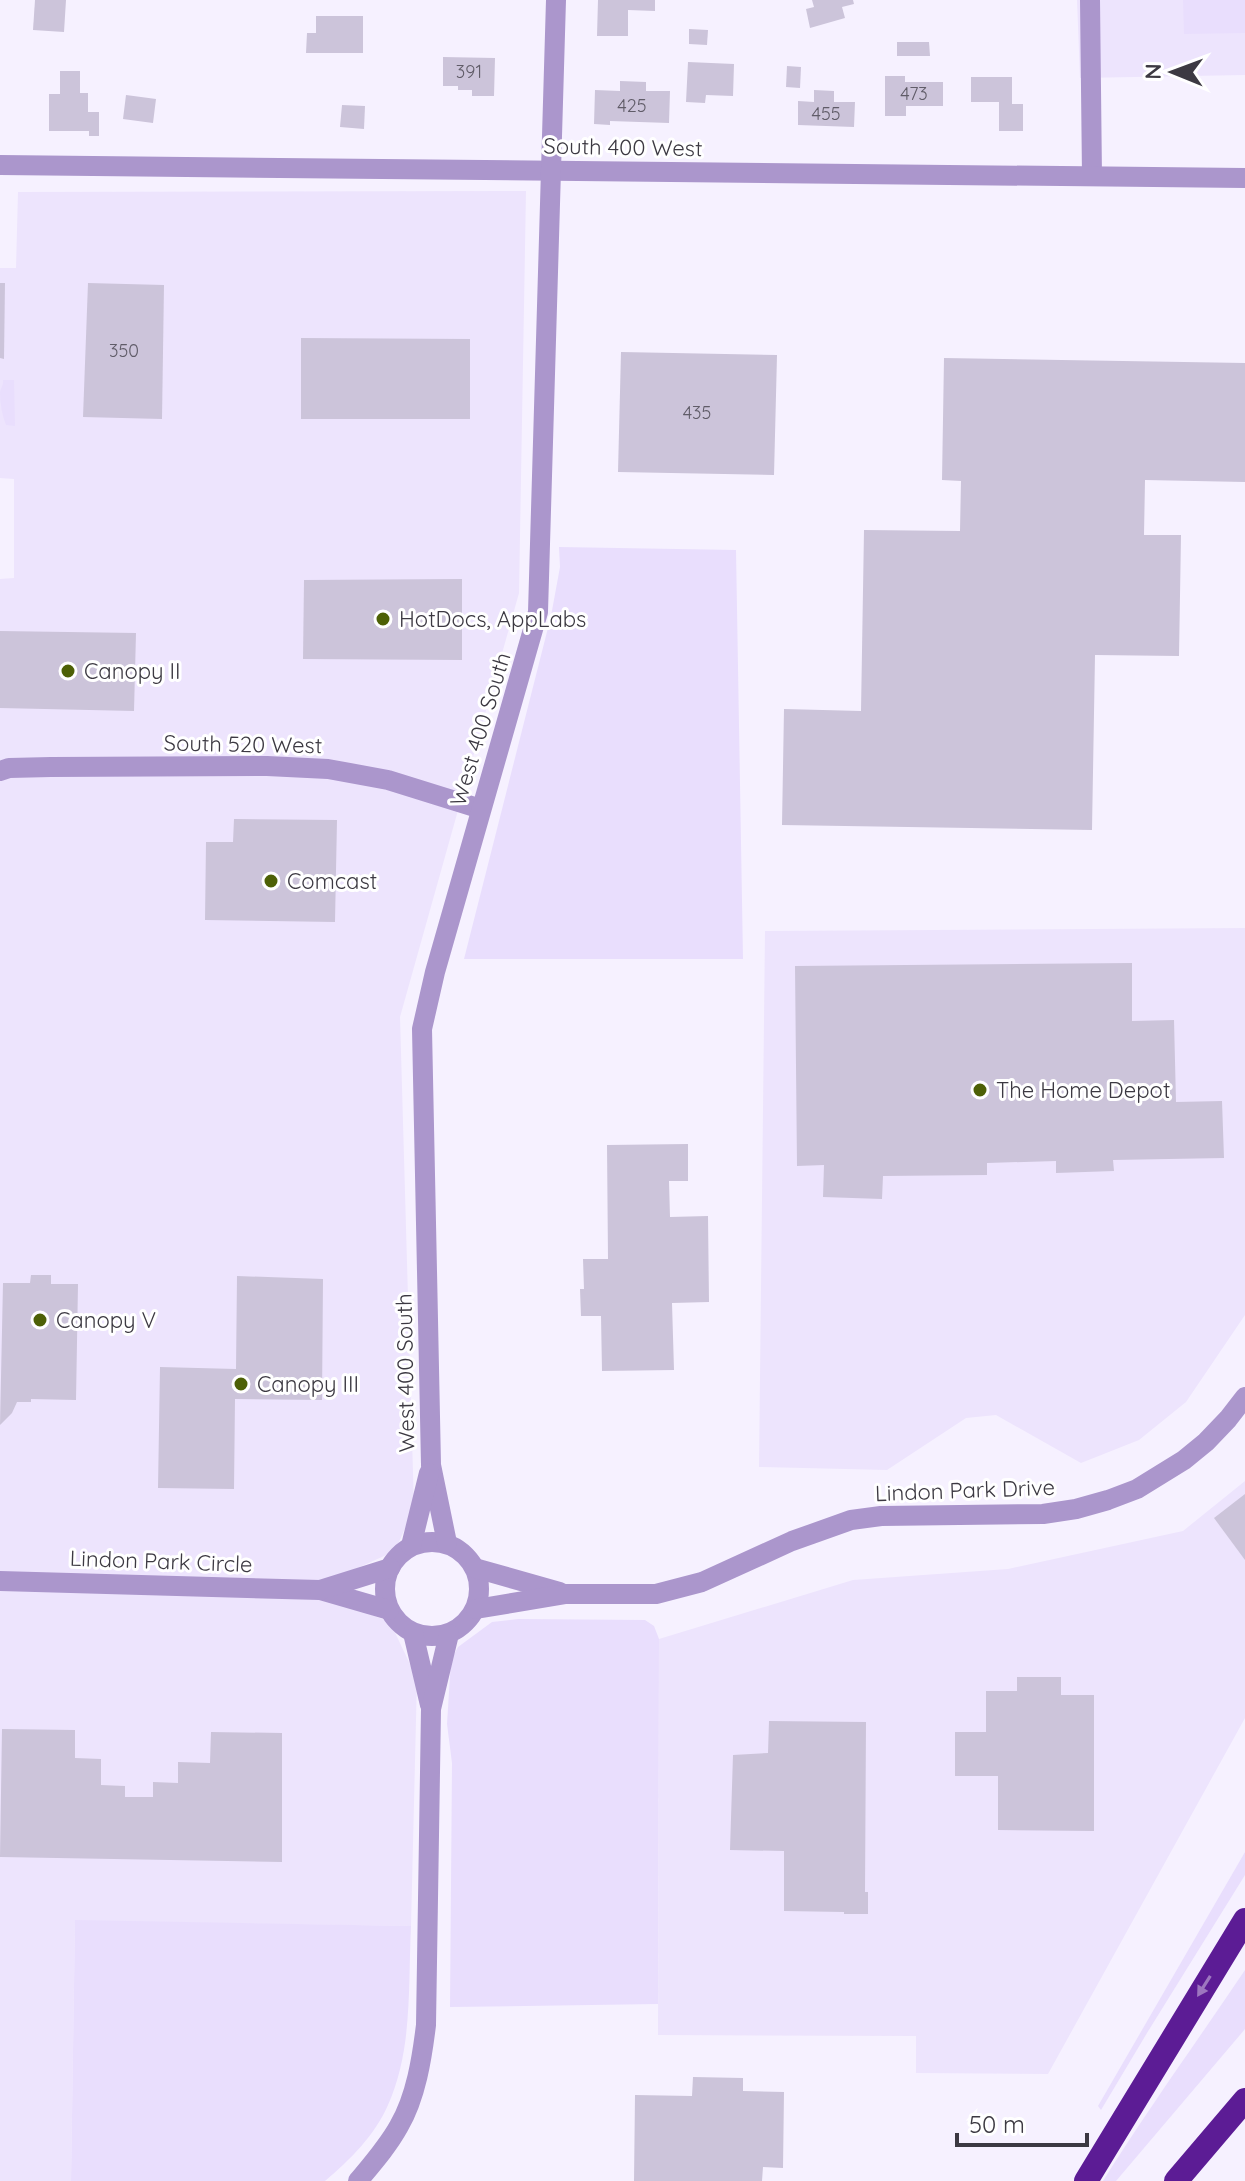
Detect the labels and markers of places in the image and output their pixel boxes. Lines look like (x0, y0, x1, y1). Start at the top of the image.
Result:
place label: HotDocs, AppLabs (399, 605, 586, 633)
marker: HotDocs, AppLabs (374, 610, 392, 628)
place label: Canopy II (84, 657, 181, 685)
marker: Canopy II (59, 662, 77, 680)
place label: Comcast (287, 867, 377, 895)
marker: Comcast (262, 872, 280, 890)
place label: The Home Depot (996, 1076, 1170, 1104)
marker: The Home Depot (971, 1081, 989, 1099)
place label: Canopy V (56, 1306, 156, 1334)
marker: Canopy V (31, 1311, 49, 1329)
place label: Canopy III (257, 1370, 359, 1398)
marker: Canopy III (232, 1375, 250, 1393)

